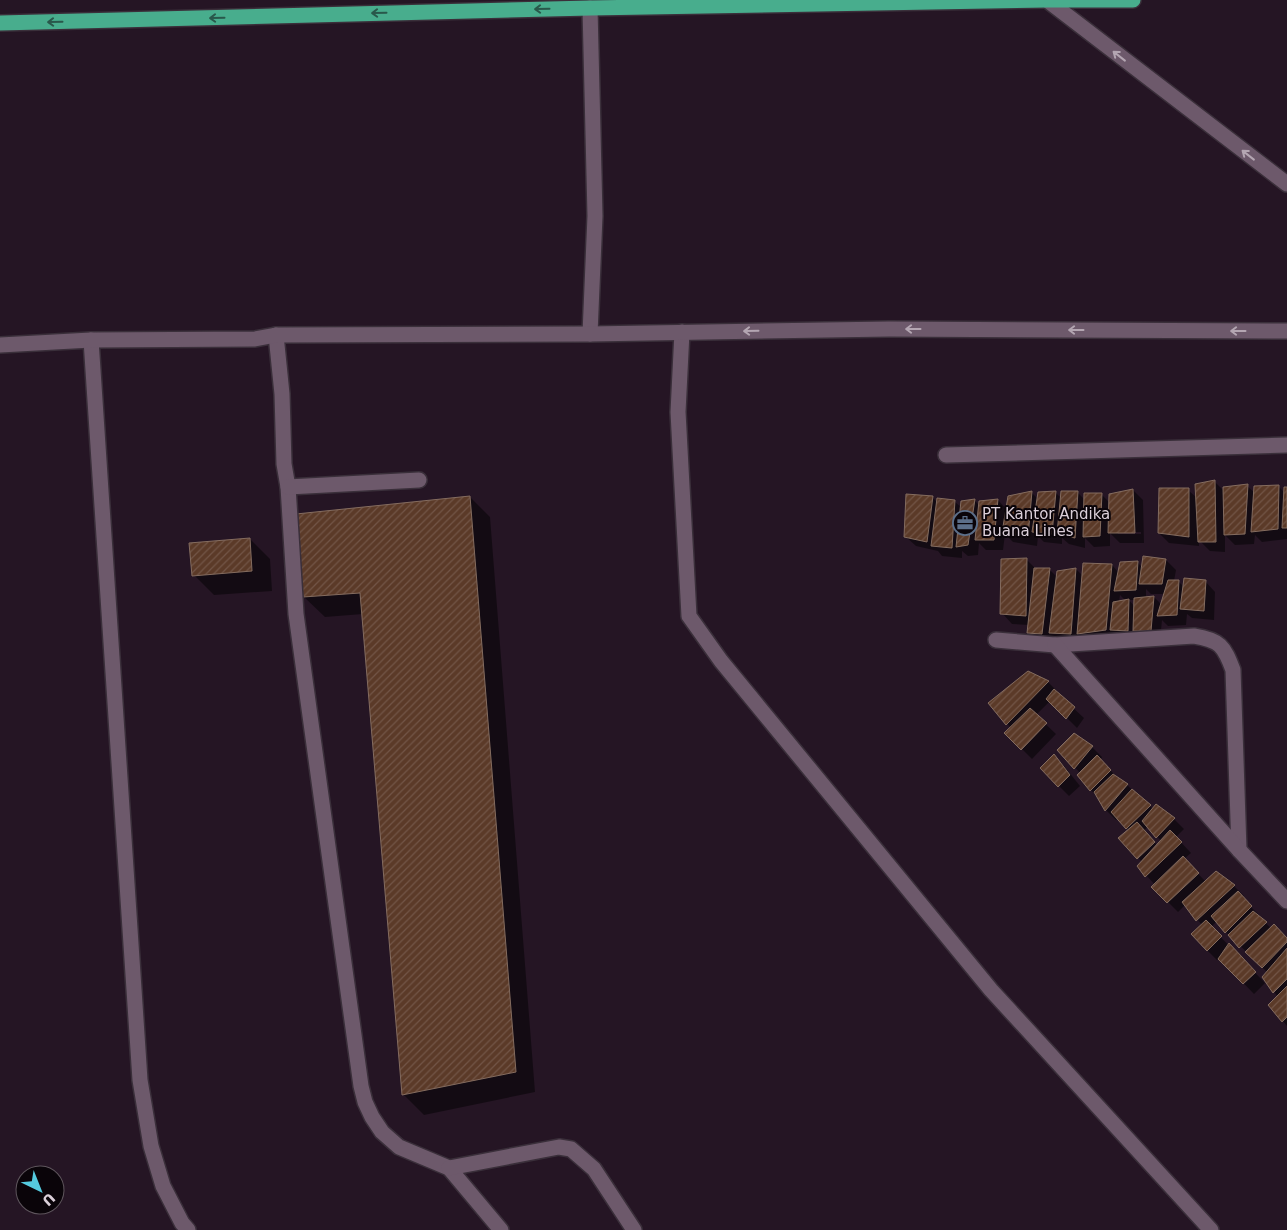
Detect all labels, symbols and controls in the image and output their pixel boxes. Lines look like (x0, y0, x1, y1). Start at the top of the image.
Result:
one-way arrow (534, 5, 550, 14)
one-way arrow (372, 9, 388, 18)
one-way arrow (209, 13, 225, 22)
one-way arrow (47, 17, 63, 26)
one-way arrow (1113, 50, 1126, 61)
one-way arrow (1242, 149, 1255, 160)
one-way arrow (906, 324, 922, 334)
one-way arrow (1068, 325, 1084, 335)
one-way arrow (743, 326, 760, 336)
one-way arrow (1231, 326, 1247, 336)
place label: PT Kantor Andika Buana Lines (982, 505, 1110, 540)
office icon: PT Kantor Andika Buana Lines (952, 510, 978, 536)
north arrow (15, 1165, 65, 1215)
text: U (39, 1190, 58, 1209)

